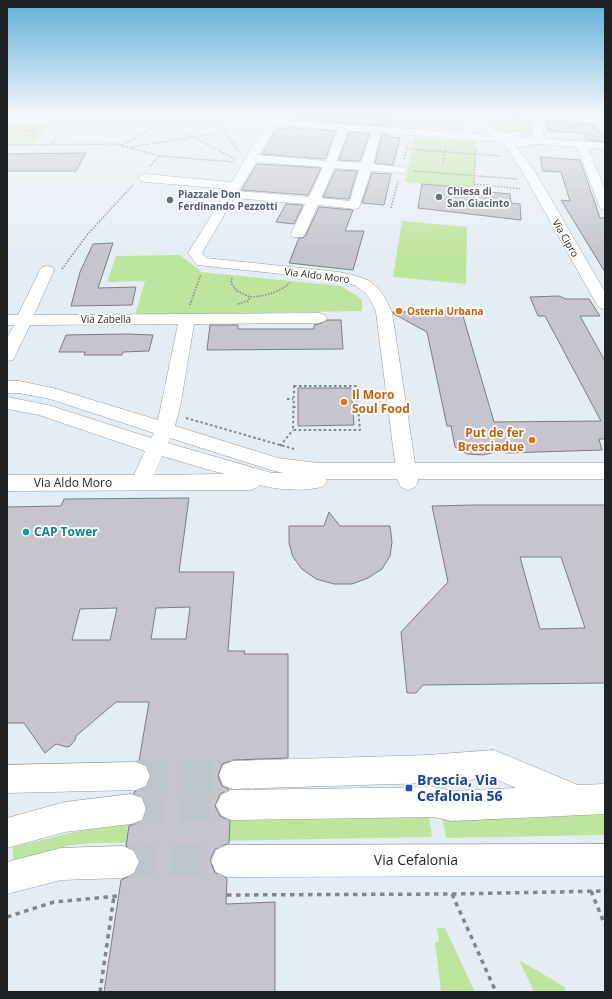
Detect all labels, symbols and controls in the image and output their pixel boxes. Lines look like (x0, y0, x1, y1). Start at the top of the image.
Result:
place label: Chiesa di San Giacinto (447, 184, 509, 210)
place label: Piazzale Don Ferdinando Pezzotti (178, 187, 278, 213)
marker: Chiesa di San Giacinto (434, 192, 444, 202)
marker: Piazzale Don Ferdinando Pezzotti (165, 195, 175, 205)
street label: Via Cipro (550, 216, 582, 260)
street label: Via Aldo Moro (284, 264, 350, 286)
place label: Osteria Urbana (407, 304, 484, 318)
marker: Osteria Urbana (394, 306, 404, 316)
street label: Via Zabella (81, 312, 131, 326)
place label: Il Moro Soul Food (352, 386, 410, 417)
marker: Il Moro Soul Food (339, 397, 349, 407)
place label: Put de fer Bresciadue (458, 424, 525, 455)
marker: Put de fer Bresciadue (527, 435, 537, 445)
street label: Via Aldo Moro (34, 474, 112, 491)
place label: CAP Tower (34, 523, 98, 540)
marker: CAP Tower (21, 527, 31, 537)
place label: Brescia, Via Cefalonia 56 (417, 770, 503, 805)
marker: Brescia, Via Cefalonia 56 (404, 783, 414, 793)
street label: Via Cefalonia (374, 850, 458, 869)

